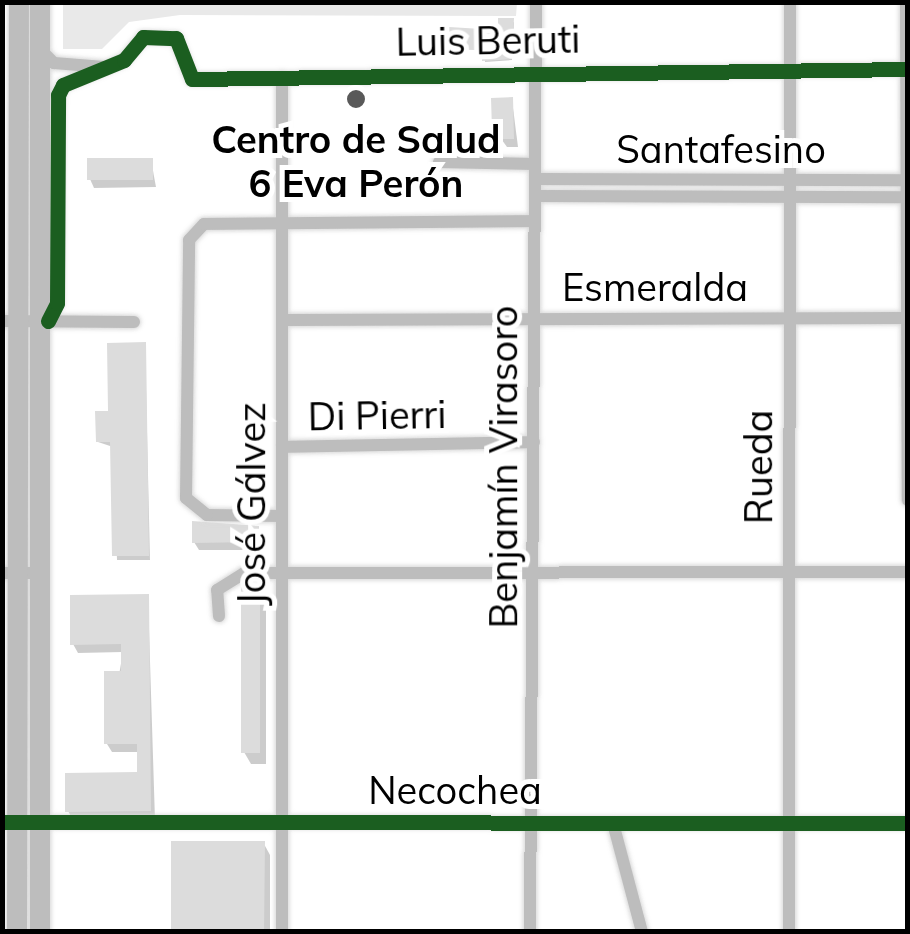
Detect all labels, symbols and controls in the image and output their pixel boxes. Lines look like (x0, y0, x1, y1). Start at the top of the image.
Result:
street label: Luis Beruti (395, 17, 581, 65)
marker: Centro de Salud 6 Eva Perón (343, 86, 369, 112)
place label: Centro de Salud 6 Eva Perón (211, 117, 501, 206)
street label: Santafesino (616, 127, 826, 173)
street label: Esmeralda (562, 265, 748, 311)
street label: Benjamín Virasoro (481, 306, 527, 628)
street label: Di Pierri (307, 392, 447, 440)
street label: José Gálvez (229, 402, 275, 606)
street label: Rueda (736, 410, 782, 524)
street label: Necochea (368, 768, 542, 814)

